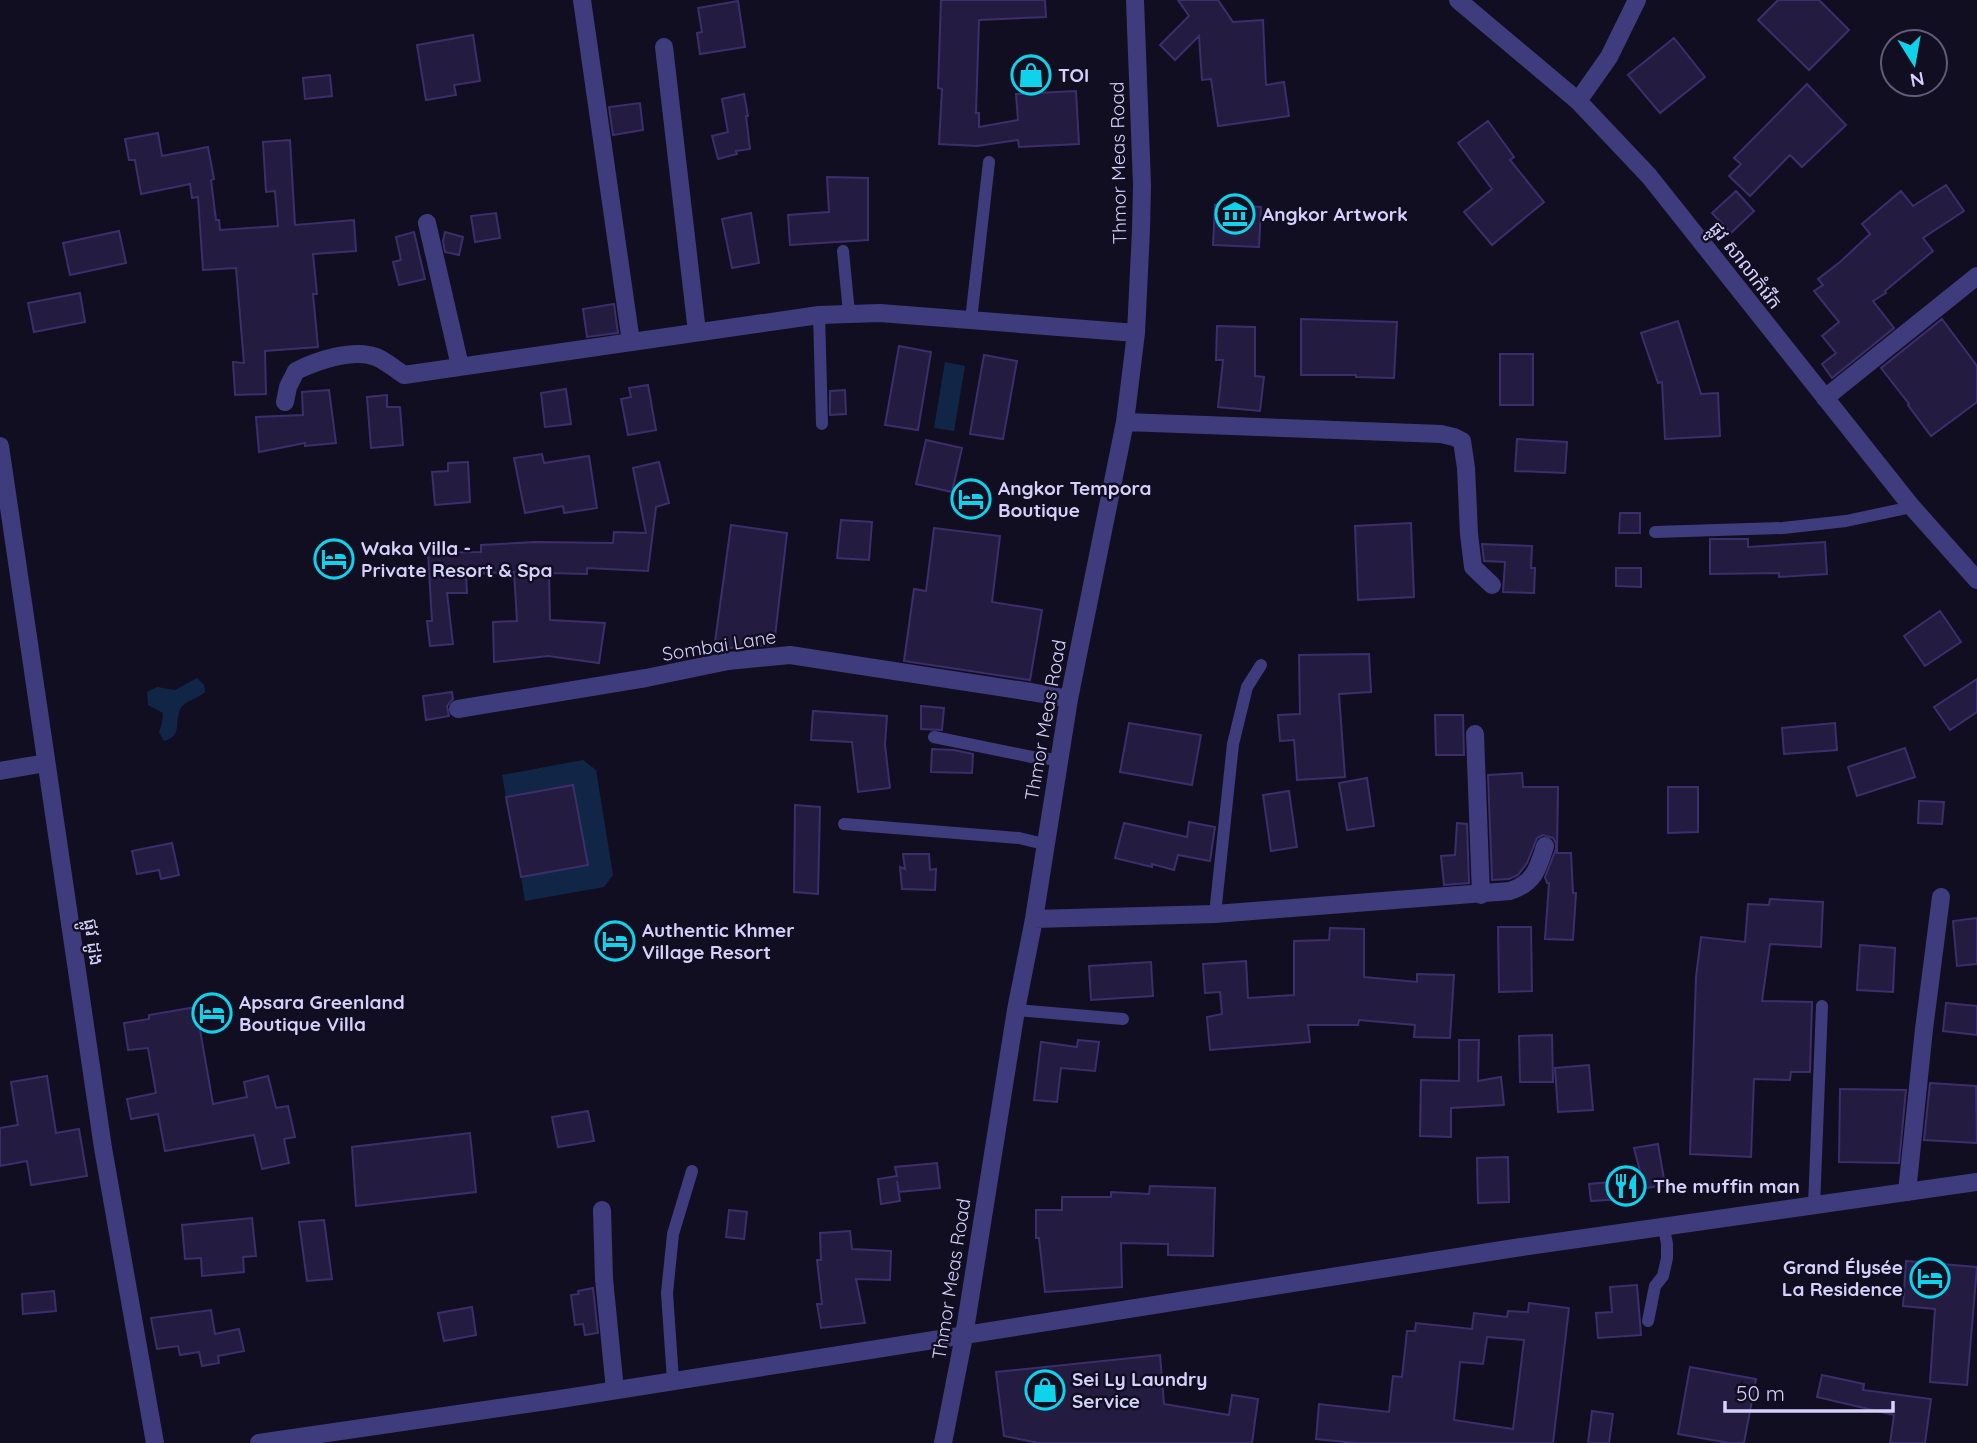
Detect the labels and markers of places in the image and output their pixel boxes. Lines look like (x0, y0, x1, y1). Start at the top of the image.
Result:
shop icon: TOI (1010, 54, 1052, 96)
place label: TOI (1058, 63, 1089, 87)
museum icon: Angkor Artwork (1214, 193, 1256, 235)
place label: Angkor Artwork (1262, 202, 1408, 226)
place label: Angkor Tempora Boutique (998, 476, 1151, 522)
hotel icon: Angkor Tempora Boutique (950, 478, 992, 520)
place label: Waka Villa - Private Resort & Spa (361, 536, 552, 582)
hotel icon: Waka Villa - Private Resort & Spa (313, 538, 355, 580)
place label: Authentic Khmer Village Resort (642, 918, 795, 964)
hotel icon: Authentic Khmer Village Resort (594, 920, 636, 962)
place label: Apsara Greenland Boutique Villa (239, 990, 405, 1036)
hotel icon: Apsara Greenland Boutique Villa (191, 992, 233, 1034)
restaurant icon: The muffin man (1605, 1165, 1647, 1207)
place label: The muffin man (1653, 1174, 1800, 1198)
place label: Grand Élysée La Residence (1782, 1255, 1903, 1301)
hotel icon: Grand Élysée La Residence (1909, 1257, 1951, 1299)
place label: Sei Ly Laundry Service (1072, 1367, 1207, 1413)
shop icon: Sei Ly Laundry Service (1024, 1369, 1066, 1411)

